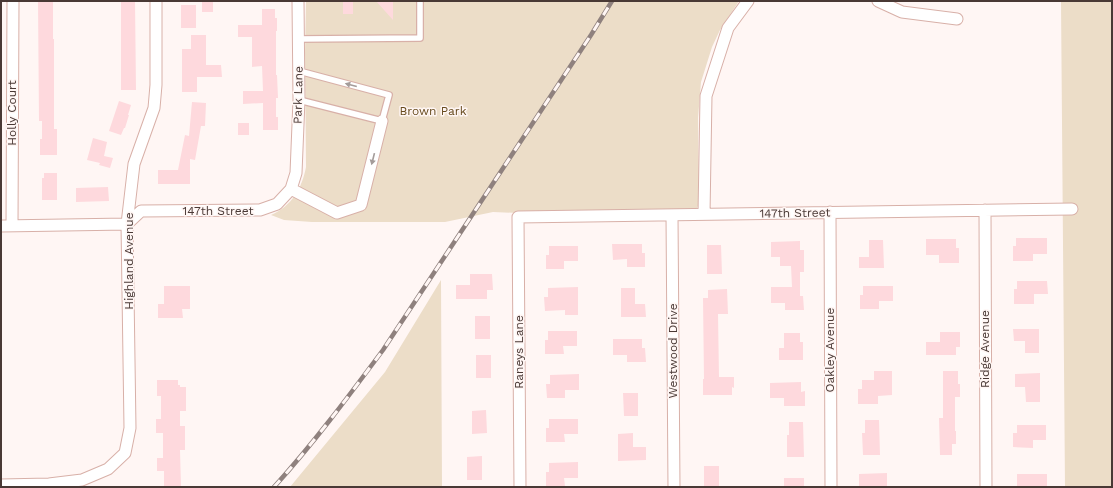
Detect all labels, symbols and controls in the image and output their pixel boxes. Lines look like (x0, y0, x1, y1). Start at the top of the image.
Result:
street label: Park Lane (290, 66, 306, 124)
street label: Holly Court (5, 80, 19, 146)
one-way arrow (345, 82, 357, 88)
park label: Brown Park (400, 104, 467, 118)
one-way arrow (369, 153, 375, 165)
street label: 147th Street (183, 204, 253, 218)
street label: 147th Street (759, 205, 831, 221)
street label: Highland Avenue (122, 212, 136, 310)
street label: Westwood Drive (666, 303, 680, 399)
street label: Oakley Avenue (823, 308, 837, 392)
street label: Ridge Avenue (978, 310, 992, 388)
street label: Raneys Lane (512, 315, 526, 389)

